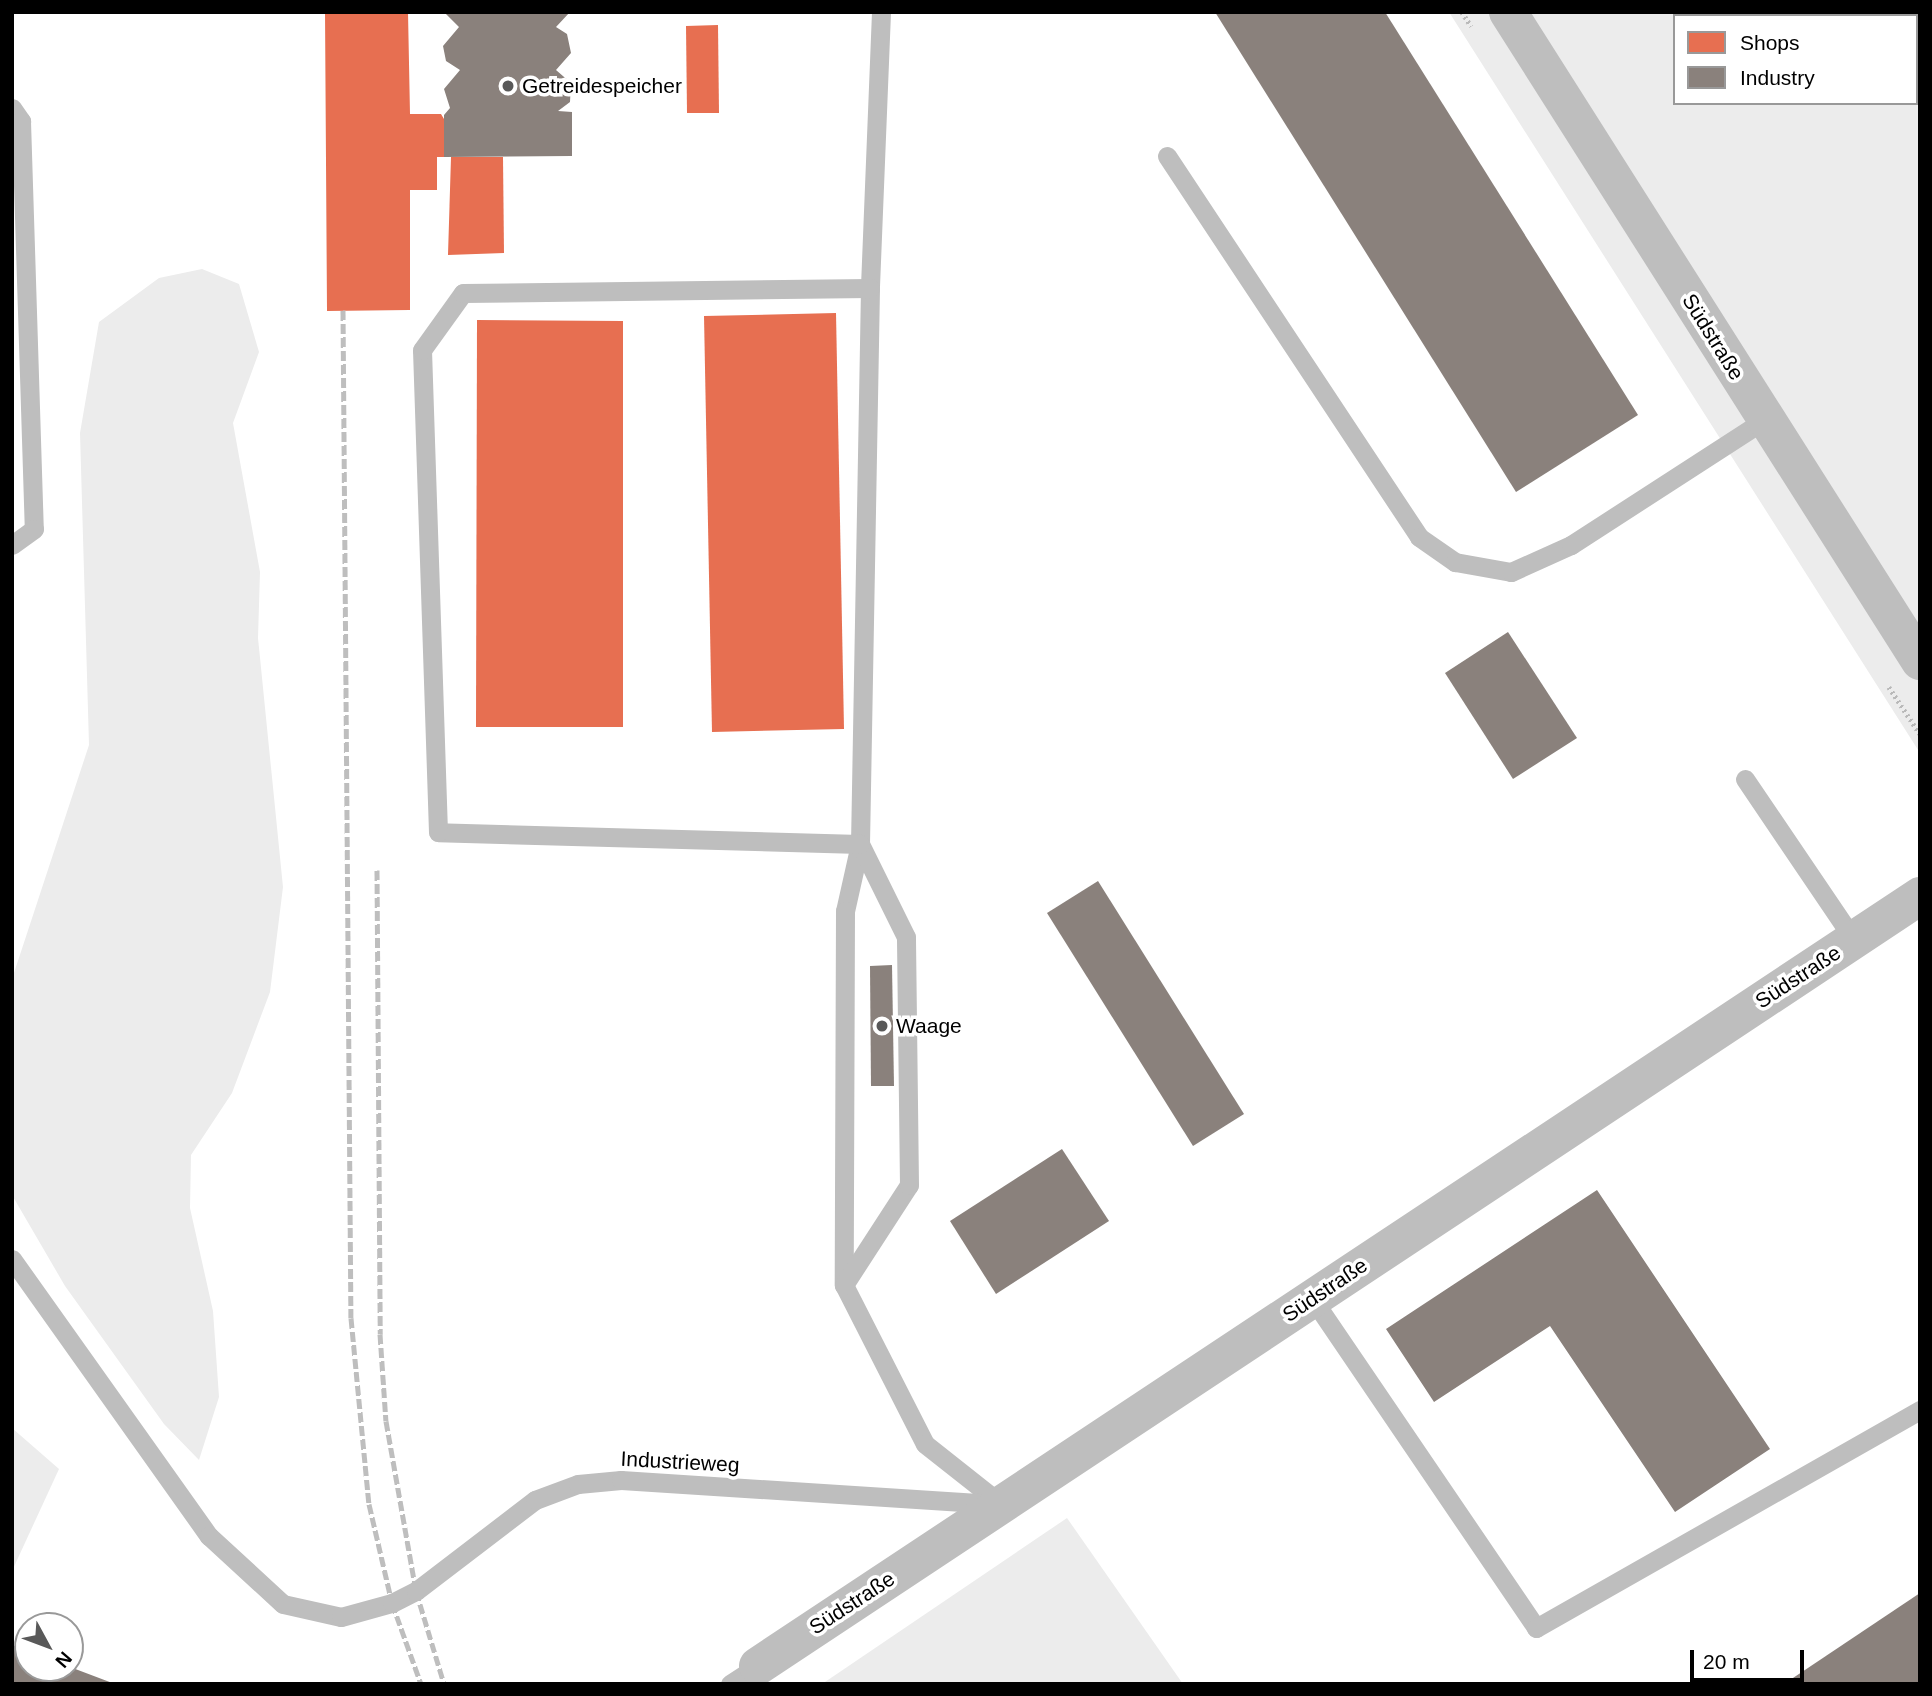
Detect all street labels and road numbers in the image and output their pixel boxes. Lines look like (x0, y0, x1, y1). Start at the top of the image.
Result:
street label: Südstraße (1677, 289, 1749, 385)
street label: Südstraße (1751, 940, 1845, 1014)
street label: Südstraße (1278, 1252, 1372, 1328)
street label: Industrieweg (620, 1446, 740, 1478)
street label: Südstraße (805, 1566, 899, 1640)

